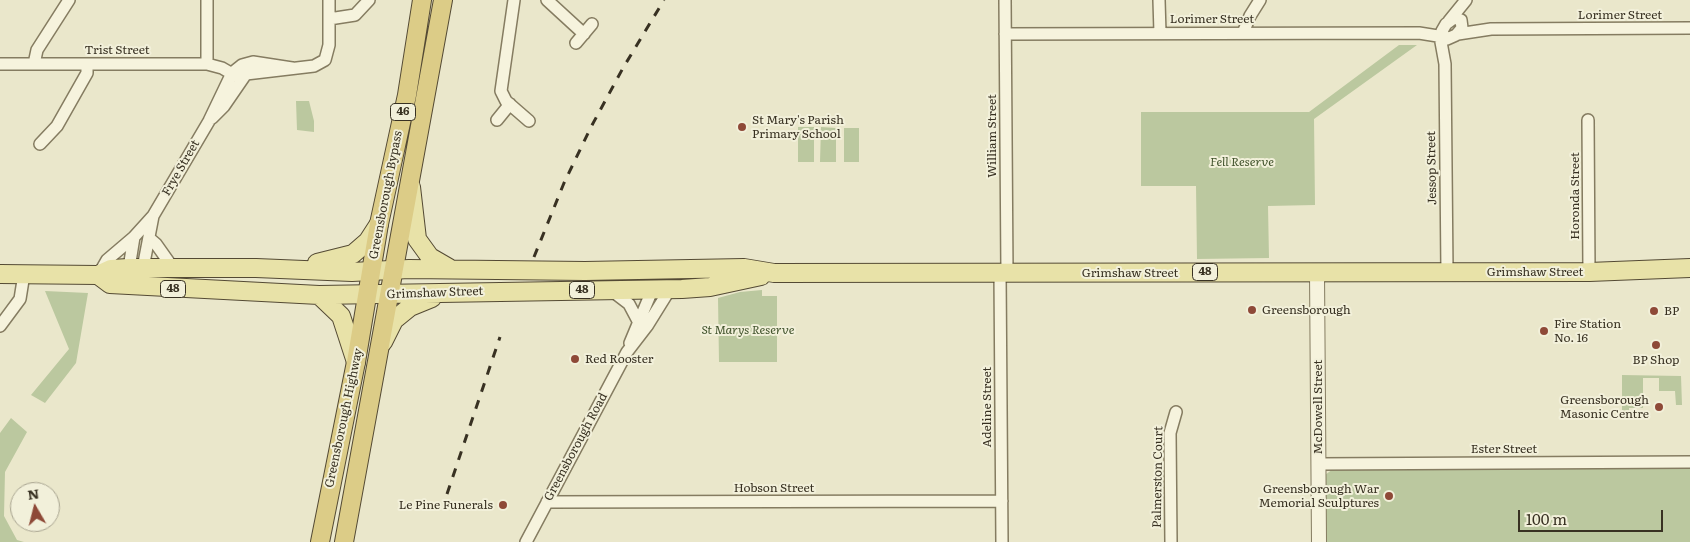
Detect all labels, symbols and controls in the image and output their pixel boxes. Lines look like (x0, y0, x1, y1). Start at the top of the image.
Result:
street label: Lorimer Street (1578, 8, 1662, 22)
street label: Lorimer Street (1170, 12, 1254, 26)
street label: Trist Street (84, 43, 150, 57)
street label: William Street (985, 94, 999, 178)
road number: 46 (390, 104, 416, 120)
place label: St Mary's Parish Primary School (752, 113, 844, 141)
marker: St Mary's Parish Primary School (736, 121, 748, 133)
street label: Greensborough Bypass (366, 130, 406, 260)
street label: Jessop Street (1424, 131, 1440, 205)
street label: Frye Street (159, 137, 203, 199)
street label: Horonda Street (1568, 152, 1582, 240)
park label: Fell Reserve (1210, 155, 1274, 169)
road number: 48 (1192, 264, 1218, 280)
street label: Grimshaw Street (1487, 265, 1583, 279)
street label: Grimshaw Street (1082, 266, 1178, 280)
road number: 48 (160, 280, 186, 298)
road number: 48 (570, 282, 594, 298)
street label: Grimshaw Street (386, 284, 484, 302)
place label: Greensborough (1262, 303, 1351, 317)
marker: Greensborough (1246, 304, 1258, 316)
place label: BP (1664, 304, 1679, 318)
marker: BP (1648, 305, 1660, 317)
place label: Fire Station No. 16 (1554, 317, 1621, 345)
park label: St Marys Reserve (701, 323, 795, 337)
marker: Fire Station No. 16 (1538, 325, 1550, 337)
marker: BP Shop (1650, 339, 1662, 351)
street label: Greensborough Highway (322, 347, 366, 489)
place label: Red Rooster (585, 352, 653, 366)
marker: Red Rooster (569, 353, 581, 365)
place label: BP Shop (1633, 353, 1679, 367)
street label: McDowell Street (1311, 360, 1325, 454)
street label: Adeline Street (980, 367, 994, 447)
street label: Greensborough Road (541, 391, 611, 503)
place label: Greensborough Masonic Centre (1560, 393, 1649, 421)
marker: Greensborough Masonic Centre (1653, 401, 1665, 413)
street label: Palmerston Court (1150, 426, 1166, 528)
street label: Ester Street (1471, 442, 1537, 456)
street label: Hobson Street (734, 481, 814, 495)
north arrow (10, 482, 60, 532)
text: N (26, 482, 40, 504)
place label: Greensborough War Memorial Sculptures (1259, 482, 1379, 510)
marker: Greensborough War Memorial Sculptures (1383, 490, 1395, 502)
place label: Le Pine Funerals (399, 498, 493, 512)
marker: Le Pine Funerals (497, 499, 509, 511)
scale bar (1520, 500, 1665, 532)
text: 100 m (1526, 507, 1567, 530)

